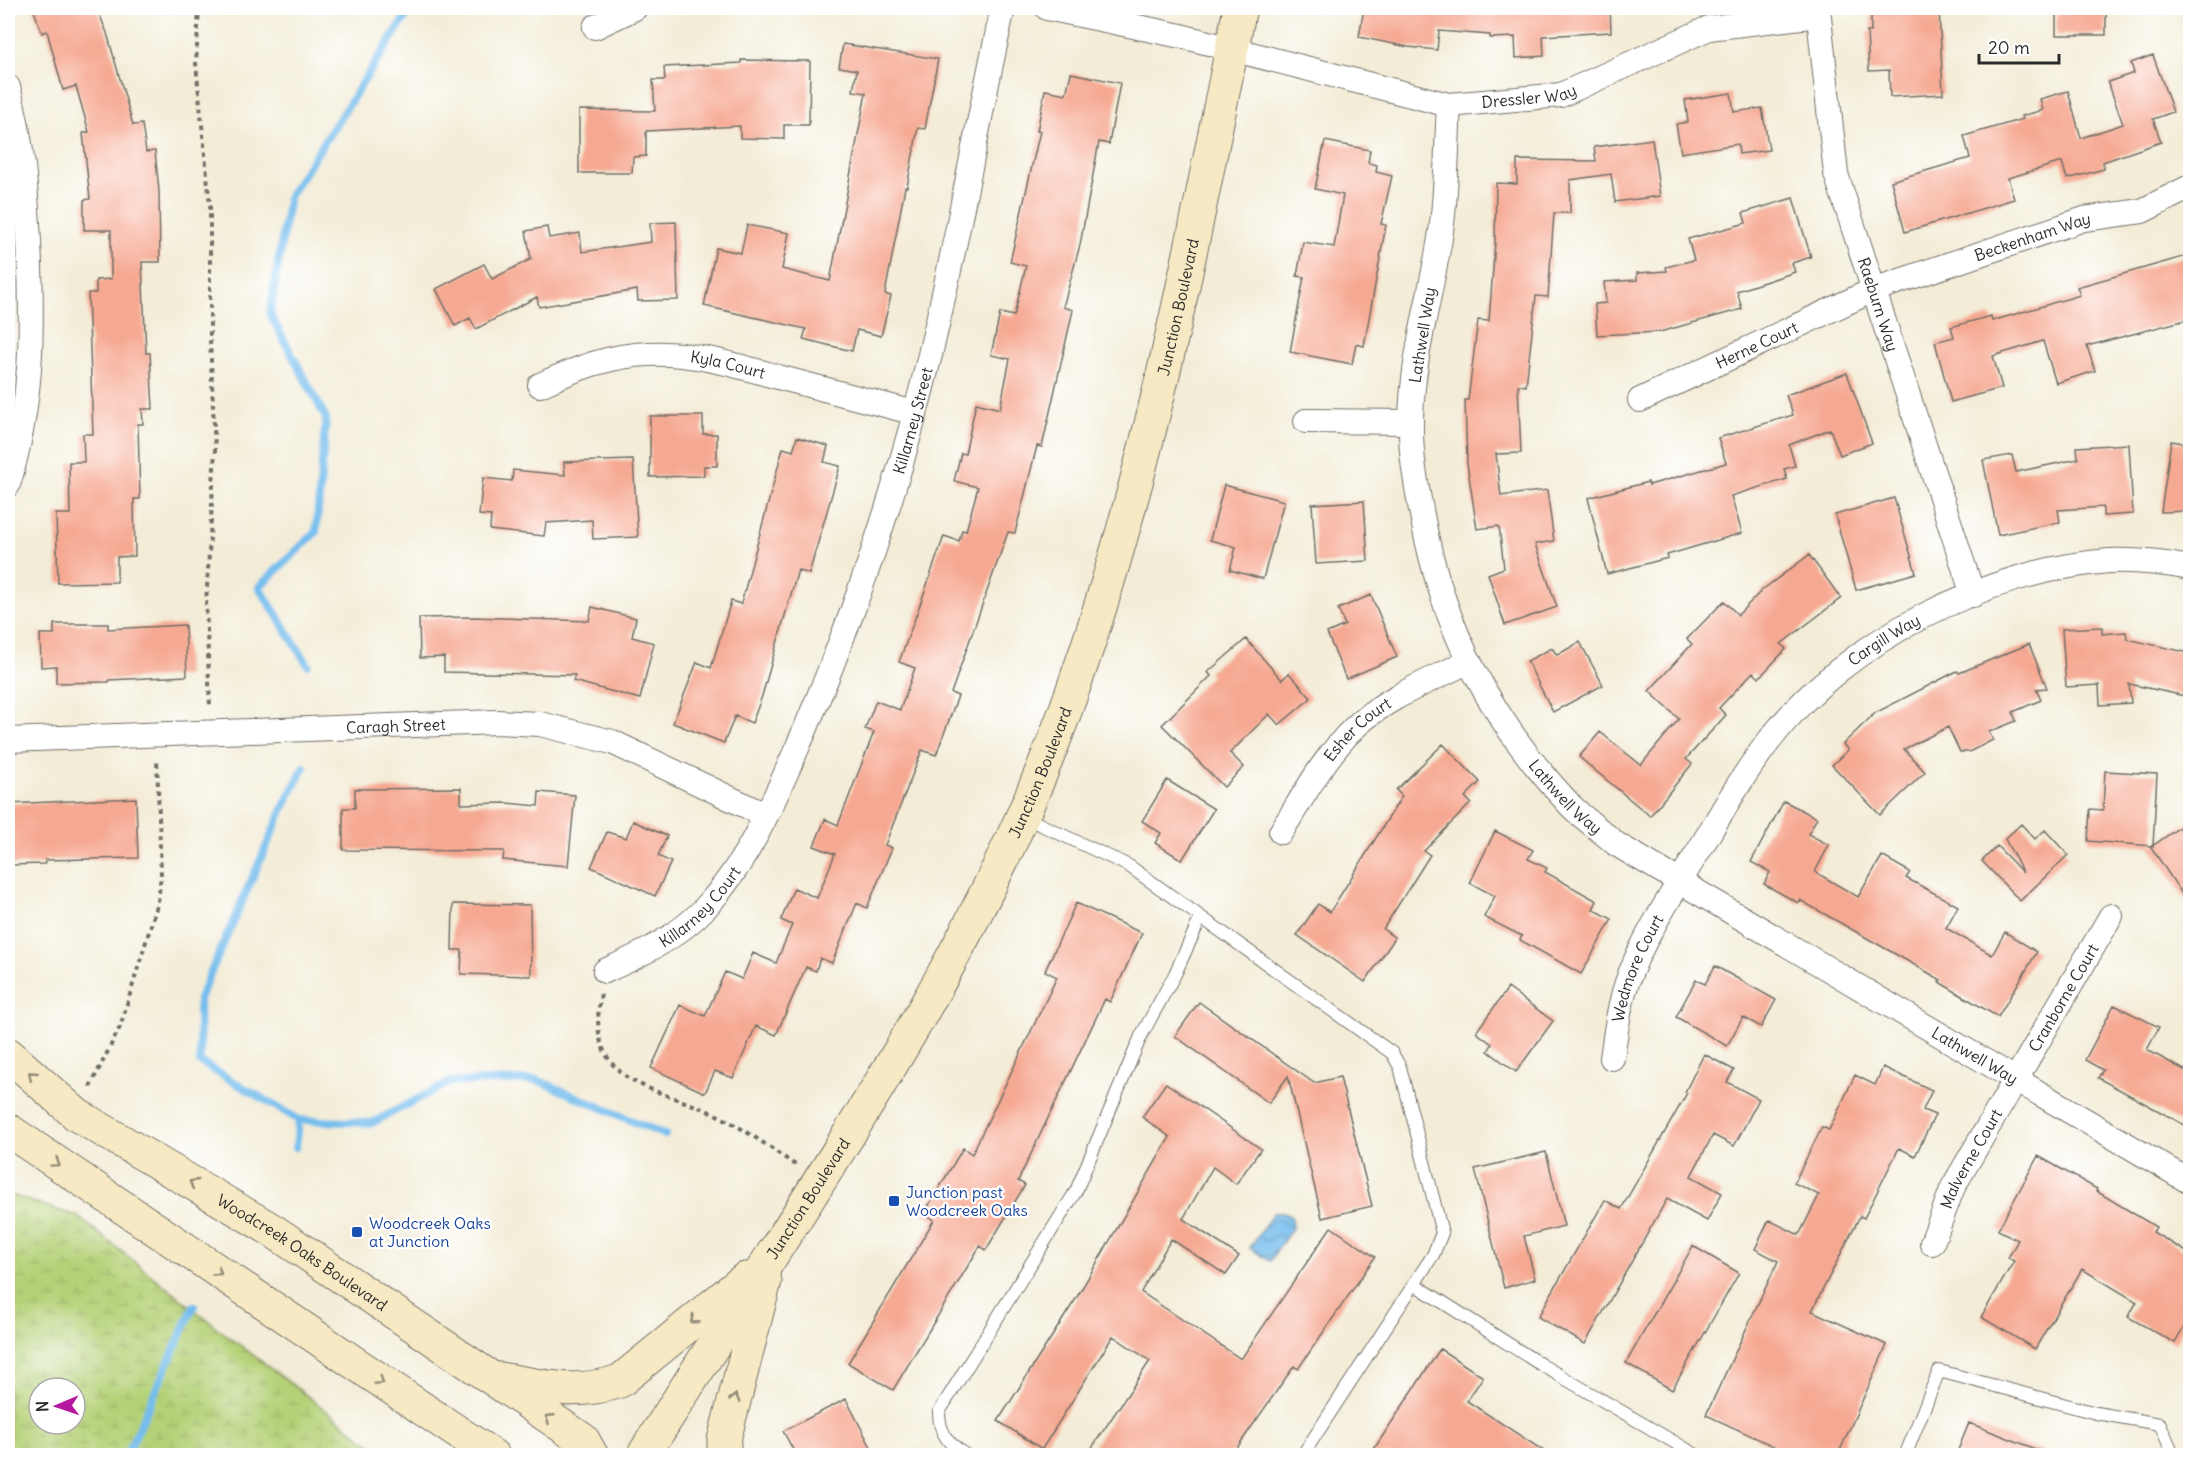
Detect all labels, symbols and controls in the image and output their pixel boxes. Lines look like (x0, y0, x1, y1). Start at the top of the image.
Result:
scale bar (1979, 27, 2058, 65)
text: 20 m (1988, 36, 2030, 59)
street label: Dressler Way (1481, 79, 1579, 112)
street label: Beckenham Way (1972, 208, 2092, 265)
street label: Junction Boulevard (1153, 237, 1203, 377)
street label: Raeburn Way (1854, 255, 1903, 354)
street label: Lathwell Way (1405, 286, 1439, 384)
street label: Herne Court (1712, 317, 1802, 373)
street label: Kyla Court (689, 346, 768, 383)
street label: Killarney Street (888, 365, 937, 476)
street label: Cargill Way (1844, 610, 1923, 670)
street label: Esher Court (1319, 693, 1395, 765)
street label: Junction Boulevard (1004, 704, 1076, 841)
street label: Caragh Street (346, 714, 447, 738)
street label: Lathwell Way (1525, 755, 1606, 838)
street label: Killarney Court (655, 862, 745, 952)
street label: Wedmore Court (1608, 910, 1668, 1023)
street label: Cranborne Court (2024, 939, 2103, 1055)
street label: Lathwell Way (1928, 1022, 2022, 1089)
one-way arrow (28, 1071, 39, 1082)
street label: Malverne Court (1936, 1105, 2007, 1211)
street label: Junction Boulevard (762, 1134, 854, 1263)
one-way arrow (49, 1156, 60, 1167)
one-way arrow (189, 1179, 199, 1190)
place label: Junction past Woodcreek Oaks (906, 1182, 1028, 1220)
street label: Woodcreek Oaks Boulevard (213, 1190, 391, 1315)
marker: Junction past Woodcreek Oaks (887, 1194, 901, 1208)
place label: Woodcreek Oaks at Junction (369, 1213, 491, 1251)
marker: Woodcreek Oaks at Junction (350, 1225, 364, 1239)
one-way arrow (211, 1265, 222, 1276)
one-way arrow (690, 1313, 701, 1324)
one-way arrow (373, 1373, 384, 1384)
north arrow (27, 1376, 87, 1436)
one-way arrow (727, 1394, 740, 1404)
text: N (32, 1401, 52, 1412)
one-way arrow (545, 1413, 555, 1425)

